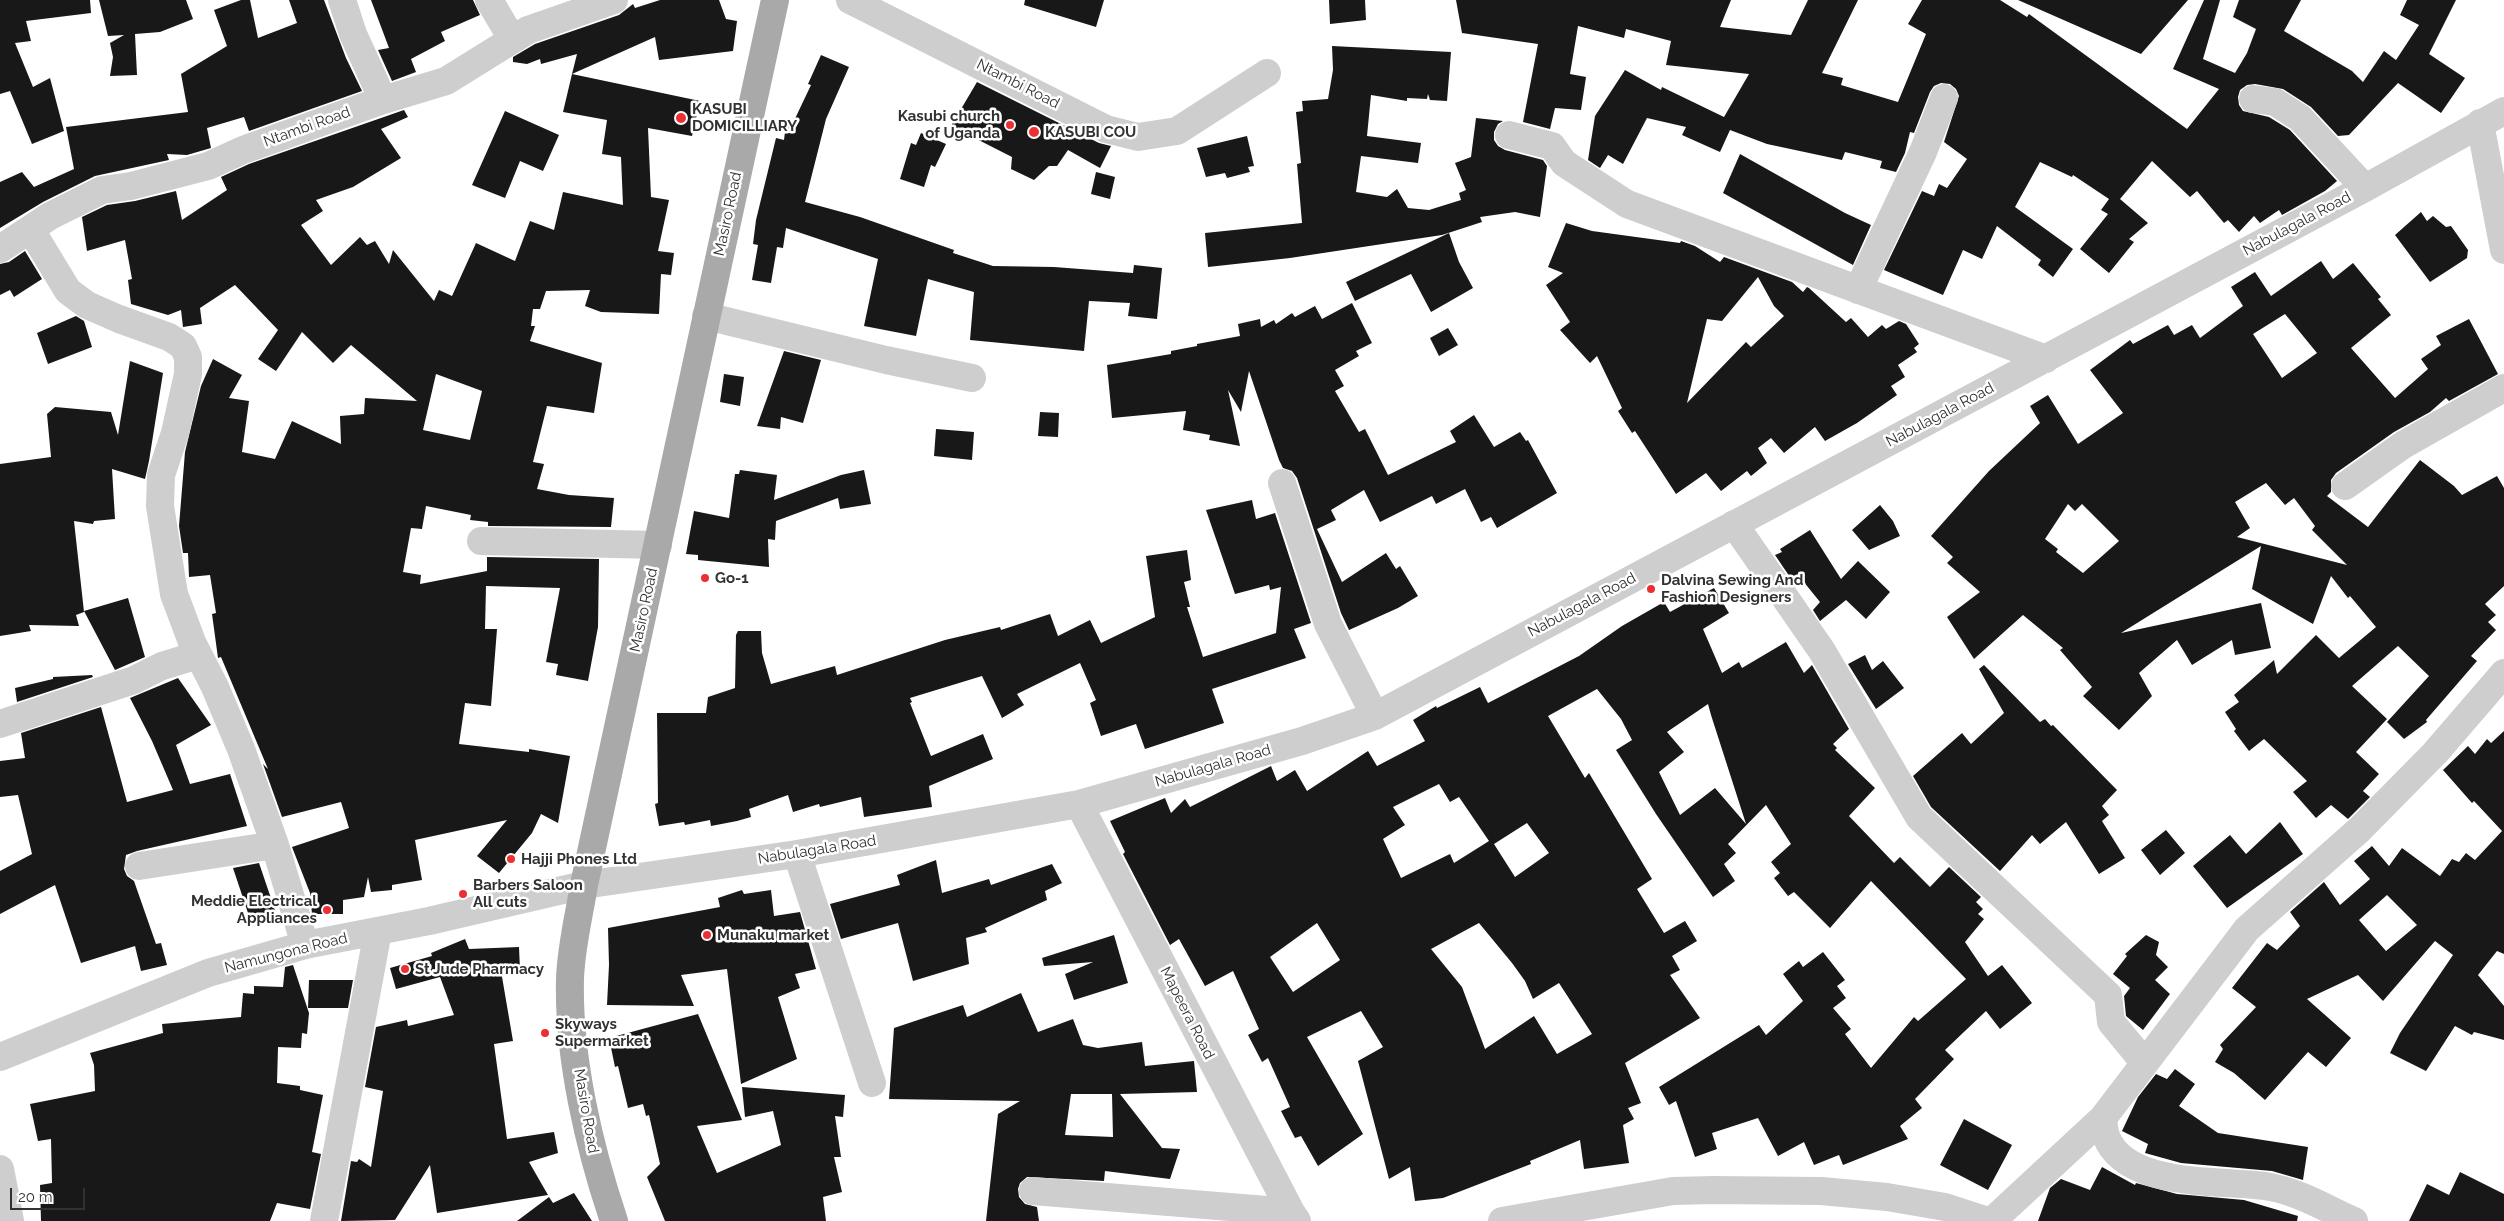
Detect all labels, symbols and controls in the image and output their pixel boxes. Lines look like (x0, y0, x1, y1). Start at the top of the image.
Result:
street label: Ntambi Road (973, 55, 1063, 113)
place label: KASUBI DOMICILLIARY (692, 100, 797, 135)
street label: Ntambi Road (261, 103, 353, 151)
place label: Kasubi church of Uganda (898, 107, 1000, 142)
marker: KASUBI DOMICILLIARY (674, 111, 688, 125)
marker: Kasubi church of Uganda (1004, 119, 1016, 131)
place label: KASUBI COU (1045, 123, 1136, 141)
marker: KASUBI COU (1027, 125, 1041, 139)
street label: Masiro Road (710, 170, 746, 258)
street label: Nabulagala Road (2240, 188, 2354, 260)
street label: Nabulagala Road (1883, 379, 1997, 451)
street label: Masiro Road (626, 566, 662, 654)
place label: Go-1 (715, 569, 749, 587)
street label: Nabulagala Road (1525, 569, 1639, 641)
place label: Dalvina Sewing And Fashion Designers (1661, 571, 1803, 606)
marker: Go-1 (699, 572, 711, 584)
marker: Dalvina Sewing And Fashion Designers (1645, 583, 1657, 595)
street label: Nabulagala Road (1153, 741, 1273, 791)
street label: Nabulagala Road (757, 832, 877, 868)
place label: Hajji Phones Ltd (521, 850, 637, 868)
marker: Hajji Phones Ltd (505, 853, 517, 865)
place label: Barbers Saloon All cuts (473, 876, 583, 911)
marker: Barbers Saloon All cuts (457, 888, 469, 900)
place label: Meddie Electrical Appliances (191, 892, 317, 927)
marker: Meddie Electrical Appliances (321, 904, 333, 916)
place label: Munaku market (717, 926, 829, 944)
street label: Namungona Road (223, 929, 349, 977)
marker: Munaku market (701, 929, 713, 941)
place label: St Jude Pharmacy (415, 960, 544, 978)
marker: St Jude Pharmacy (399, 963, 411, 975)
street label: Mapeera Road (1156, 964, 1218, 1062)
place label: Skyways Supermarket (555, 1015, 649, 1050)
marker: Skyways Supermarket (539, 1027, 551, 1039)
street label: Masiro Road (570, 1067, 602, 1155)
scale bar (12, 1178, 88, 1210)
text: 20 m (18, 1188, 53, 1206)

